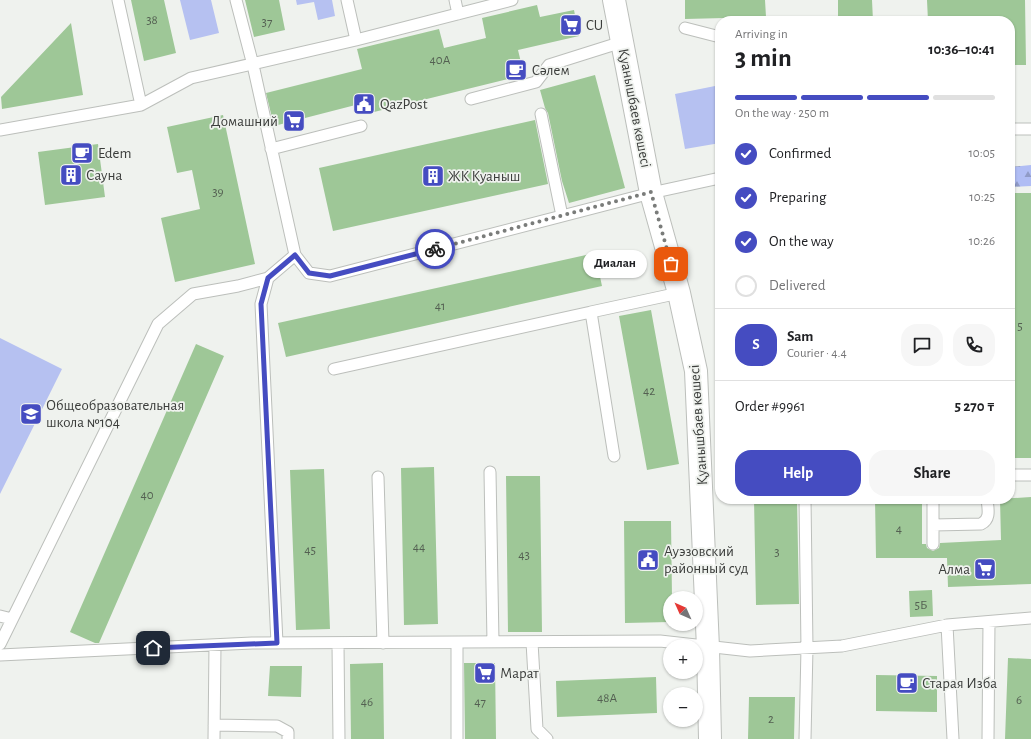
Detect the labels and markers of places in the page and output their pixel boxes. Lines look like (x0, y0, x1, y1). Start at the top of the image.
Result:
supermarket icon: CU (558, 12, 584, 38)
place label: CU (586, 18, 603, 33)
cafe icon: Cәлем (503, 57, 529, 83)
place label: Cәлем (532, 63, 570, 78)
public building icon: QazPost (351, 91, 377, 117)
place label: QazPost (380, 97, 428, 112)
supermarket icon: Домашний (281, 108, 307, 134)
place label: Домашний (211, 114, 278, 129)
cafe icon: Edem (69, 140, 95, 166)
place label: Edem (98, 146, 132, 161)
building icon: Сауна (58, 162, 84, 188)
building icon: ЖК Куаныш (420, 163, 446, 189)
place label: Сауна (86, 168, 123, 183)
place label: ЖК Куаныш (448, 169, 520, 184)
pin (654, 247, 688, 281)
callout: Диалан (583, 250, 647, 278)
place label: Общеобразовательная школа №104 (46, 398, 184, 430)
school or university icon: Общеобразовательная школа №104 (18, 401, 44, 427)
place label: Ауэзовский районный суд (664, 544, 748, 576)
public building icon: Ауэзовский районный суд (635, 547, 661, 573)
supermarket icon: Алма (972, 556, 998, 582)
place label: Алма (938, 562, 970, 577)
pin (136, 631, 170, 665)
supermarket icon: Марат (472, 660, 498, 686)
place label: Марат (500, 666, 539, 681)
cafe icon: Старая Изба (894, 670, 920, 696)
place label: Старая Изба (922, 676, 997, 691)

